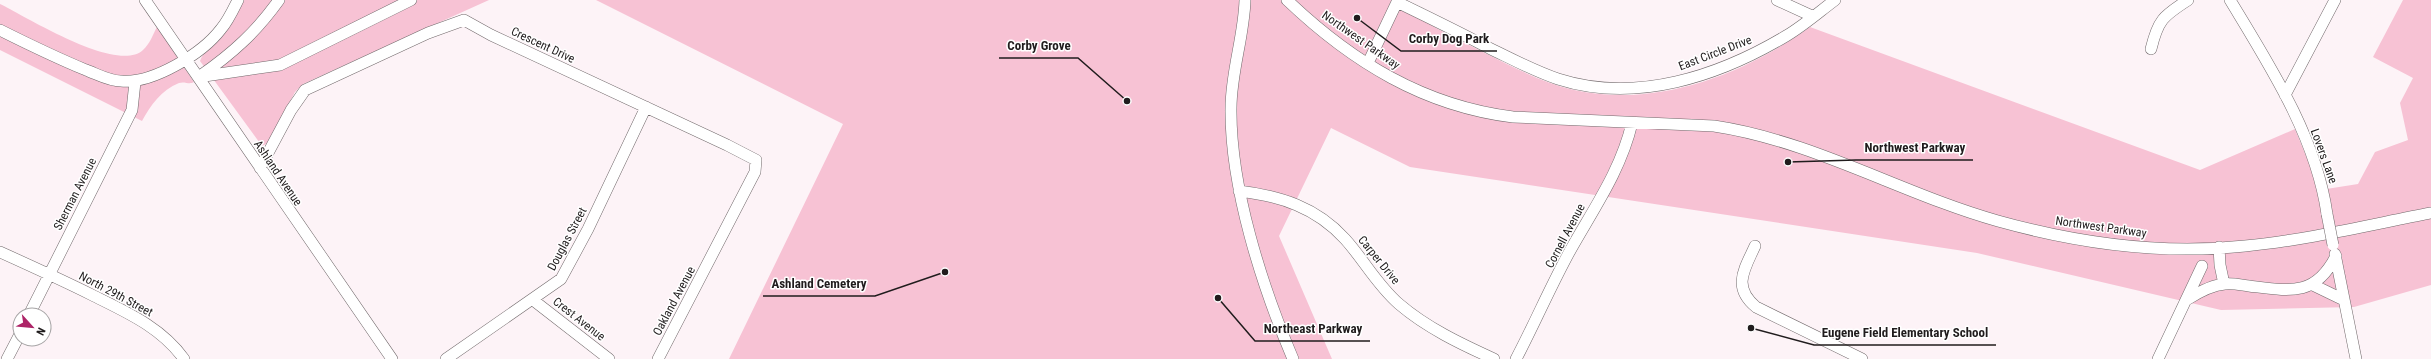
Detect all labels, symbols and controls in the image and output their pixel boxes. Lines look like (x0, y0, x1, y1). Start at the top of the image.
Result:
street label: Northwest Parkway (1319, 8, 1403, 72)
street label: Crescent Drive (509, 24, 577, 66)
callout: Corby Dog Park (1401, 26, 1497, 51)
text: Corby Dog Park (1409, 31, 1490, 46)
street label: East Circle Drive (1676, 32, 1754, 73)
callout: Corby Grove (999, 33, 1078, 58)
text: Corby Grove (1007, 38, 1071, 53)
street label: Lovers Lane (2308, 127, 2340, 186)
callout: Northwest Parkway (1856, 135, 1973, 160)
street label: Ashland Avenue (251, 138, 305, 209)
text: Northwest Parkway (1865, 140, 1966, 155)
street label: Sherman Avenue (51, 155, 99, 232)
street label: Cornell Avenue (1542, 201, 1588, 271)
street label: Douglas Street (545, 205, 590, 273)
street label: Northwest Parkway (2055, 214, 2147, 240)
street label: Carper Drive (1355, 233, 1403, 287)
street label: Oakland Avenue (650, 264, 698, 338)
street label: North 29th Street (77, 269, 156, 320)
callout: Ashland Cemetery (763, 271, 875, 296)
text: Ashland Cemetery (771, 276, 867, 291)
street label: Crest Avenue (550, 294, 608, 344)
north arrow (12, 307, 52, 347)
callout: Northeast Parkway (1255, 316, 1370, 341)
callout: Eugene Field Elementary School (1814, 320, 1996, 345)
text: Northeast Parkway (1264, 321, 1363, 336)
text: N (33, 325, 48, 337)
text: Eugene Field Elementary School (1822, 325, 1988, 340)

